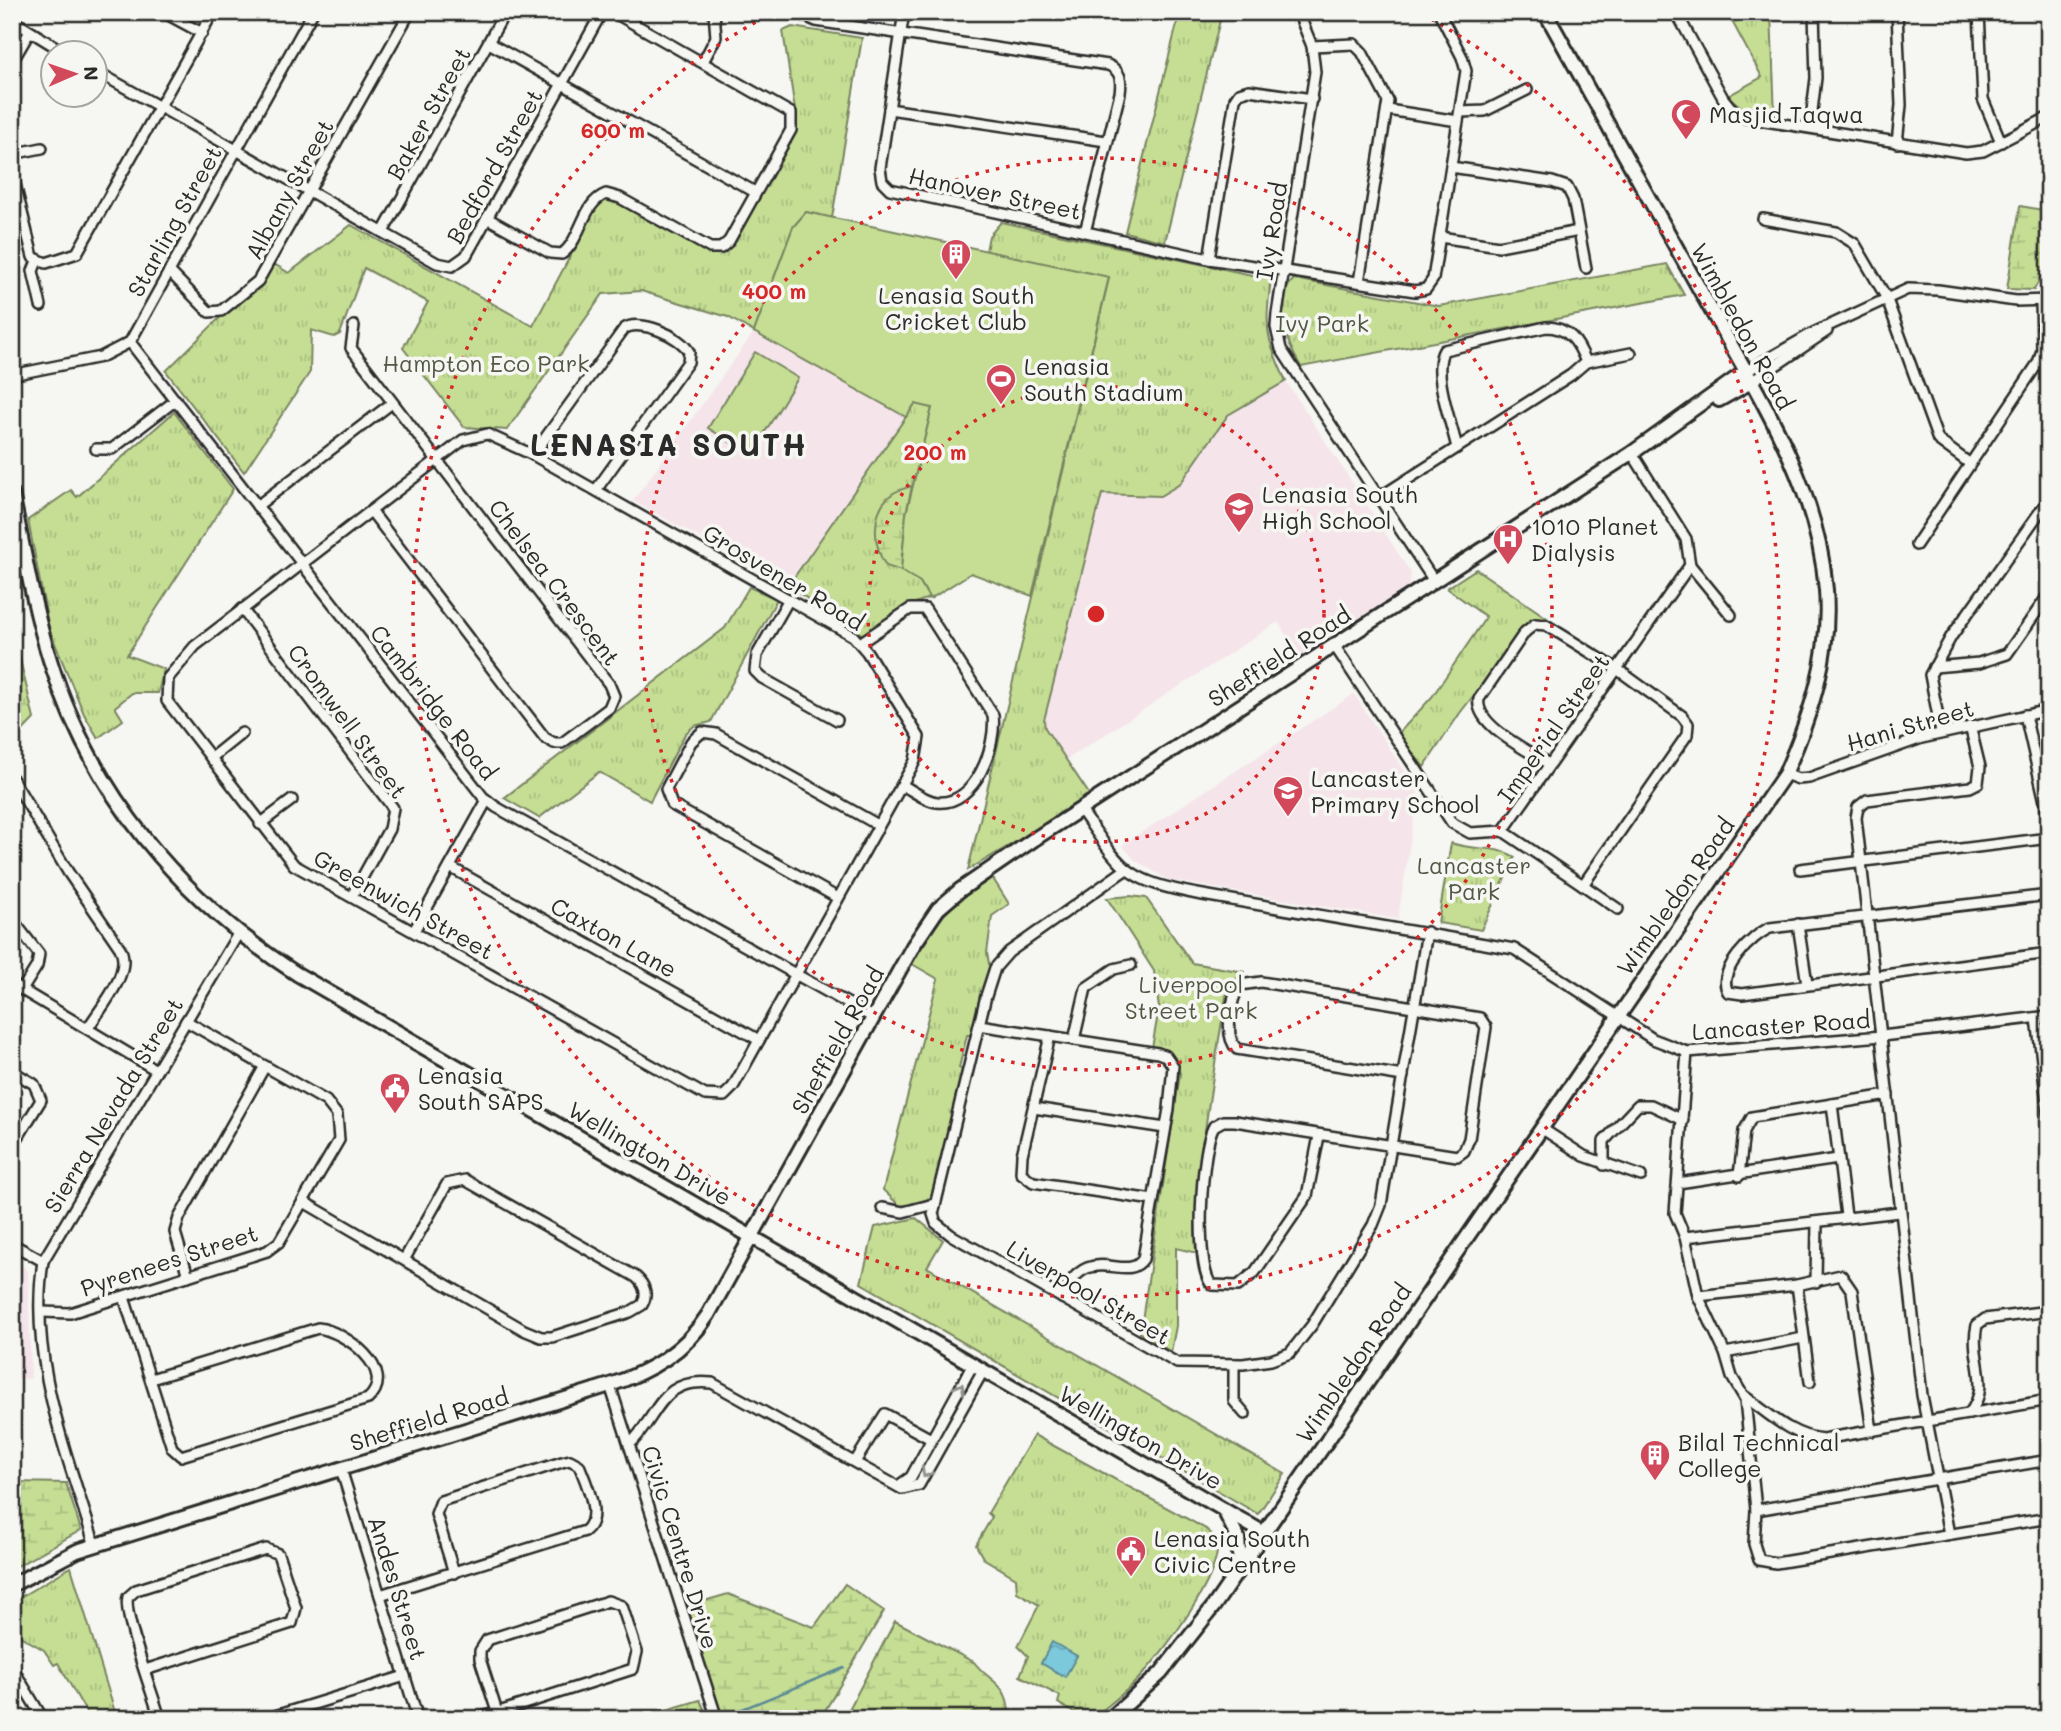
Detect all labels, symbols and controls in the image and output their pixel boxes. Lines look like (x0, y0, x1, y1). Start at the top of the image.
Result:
north arrow (38, 38, 108, 108)
street label: Baker Street (379, 41, 477, 185)
text: N (79, 66, 104, 81)
street label: Bedford Street (439, 83, 549, 249)
mosque icon: Masjid Taqwa (1669, 97, 1703, 141)
place label: Masjid Taqwa (1709, 99, 1864, 129)
street label: Albany Street (238, 114, 340, 264)
text: 600 m (581, 116, 645, 143)
street label: Starling Street (120, 140, 228, 302)
street label: Hanover Street (906, 160, 1084, 226)
street label: Ivy Road (1248, 180, 1294, 282)
building icon: Lenasia South Cricket Club (939, 237, 973, 281)
street label: Wimbledon Road (1685, 237, 1801, 415)
text: 400 m (742, 277, 806, 304)
place label: Lenasia South Cricket Club (878, 280, 1034, 336)
park label: Ivy Park (1275, 308, 1369, 338)
park label: Hampton Eco Park (383, 348, 589, 378)
place label: Lenasia South Stadium (1024, 351, 1184, 407)
sports icon: Lenasia South Stadium (984, 362, 1018, 406)
district label: LENASIA SOUTH (530, 424, 808, 464)
text: 200 m (904, 438, 966, 465)
place label: Lenasia South High School (1262, 479, 1418, 535)
school or university icon: Lenasia South High School (1222, 490, 1256, 534)
street label: Chelsea Crescent (483, 493, 627, 671)
place label: 1010 Planet Dialysis (1531, 511, 1659, 567)
street label: Grosvener Road (698, 517, 870, 637)
hospital icon: 1010 Planet Dialysis (1491, 522, 1525, 566)
street label: Sheffield Road (1202, 599, 1356, 713)
centre of rings (1084, 602, 1108, 626)
street label: Cambridge Road (364, 618, 504, 786)
street label: Cromwell Street (282, 638, 414, 804)
street label: Imperial Street (1490, 647, 1616, 809)
street label: Hani Street (1843, 693, 1977, 757)
place label: Lancaster Primary School (1311, 763, 1480, 819)
school or university icon: Lancaster Primary School (1271, 774, 1305, 818)
street label: Wimbledon Road (1609, 811, 1741, 981)
street label: Greenwich Street (308, 842, 500, 966)
park label: Lancaster Park (1417, 850, 1531, 906)
street label: Caxton Lane (546, 890, 682, 984)
street label: Sheffield Road (784, 961, 890, 1119)
park label: Liverpool Street Park (1125, 969, 1257, 1025)
street label: Sierra Nevada Street (37, 992, 189, 1218)
street label: Lancaster Road (1691, 1004, 1871, 1046)
place label: Lenasia South SAPS (418, 1060, 544, 1116)
public building icon: Lenasia South SAPS (378, 1071, 412, 1115)
street label: Wellington Drive (563, 1094, 737, 1212)
street label: Pyrenees Street (76, 1217, 262, 1303)
street label: Liverpool Street (1001, 1233, 1177, 1351)
street label: Wimbledon Road (1289, 1278, 1417, 1448)
street label: Wellington Drive (1054, 1378, 1228, 1496)
street label: Sheffield Road (346, 1381, 512, 1457)
one-way arrow (952, 1383, 965, 1396)
place label: Bilal Technical College (1678, 1427, 1840, 1483)
building icon: Bilal Technical College (1638, 1438, 1672, 1482)
street label: Civic Centre Drive (636, 1442, 726, 1652)
one-way arrow (921, 1466, 934, 1478)
street label: Andes Street (362, 1512, 434, 1664)
place label: Lenasia South Civic Centre (1154, 1523, 1310, 1579)
public building icon: Lenasia South Civic Centre (1114, 1534, 1148, 1578)

